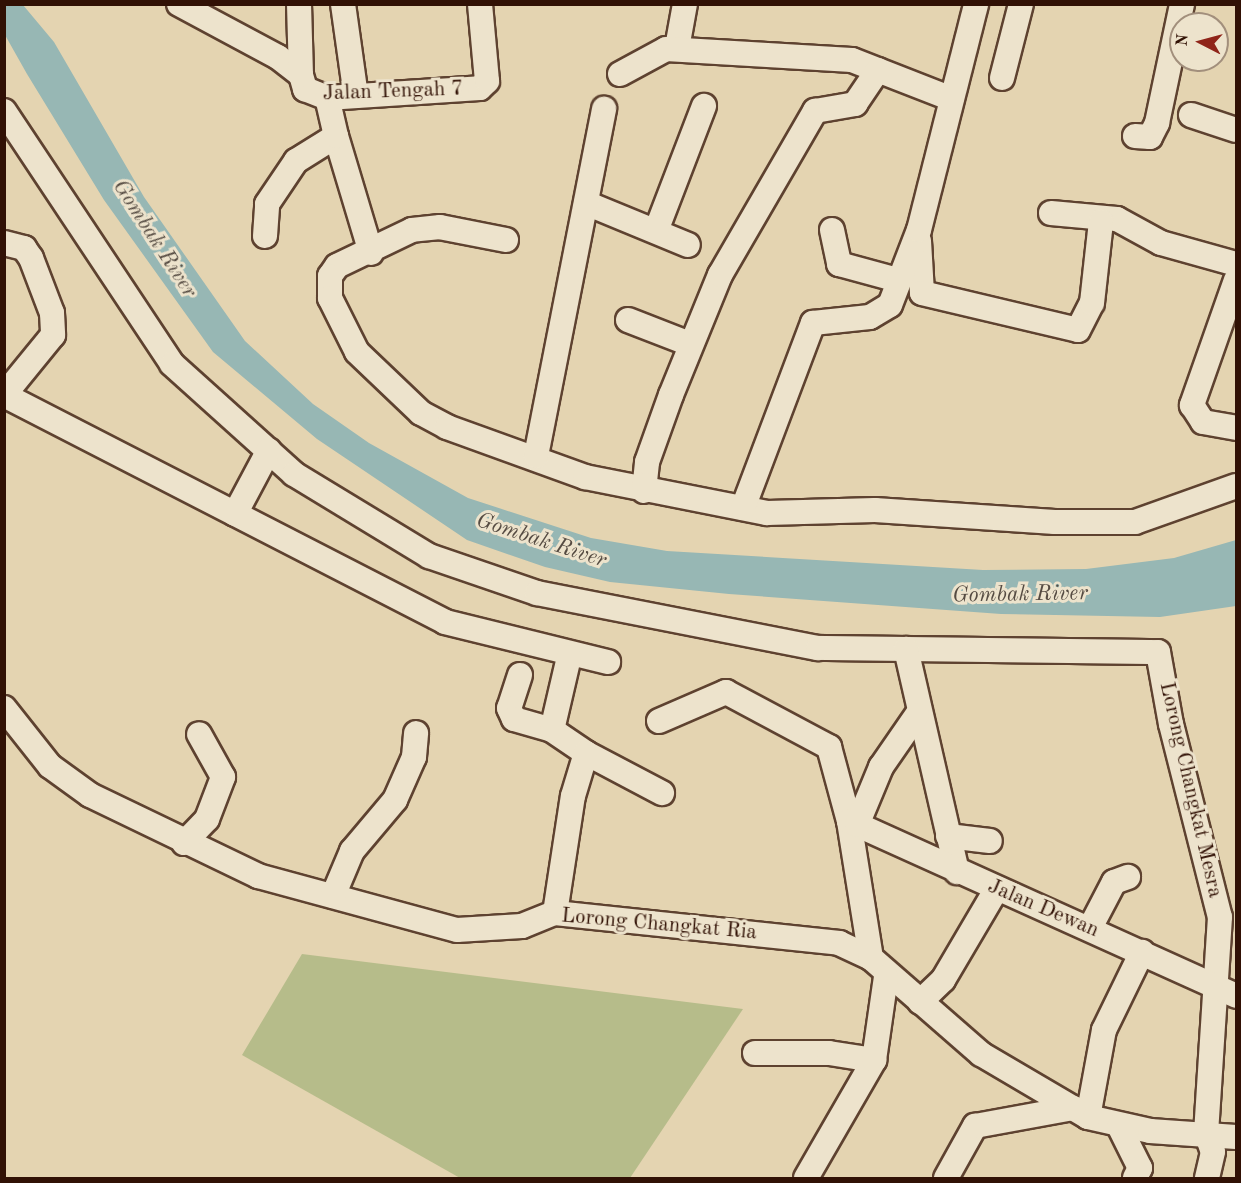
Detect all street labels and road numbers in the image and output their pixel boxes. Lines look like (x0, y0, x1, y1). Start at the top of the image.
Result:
street label: Jalan Tengah 7 (322, 77, 464, 107)
street label: Lorong Changkat Mesra (1153, 680, 1227, 900)
street label: Jalan Dewan (984, 874, 1102, 944)
street label: Lorong Changkat Ria (560, 904, 758, 946)

